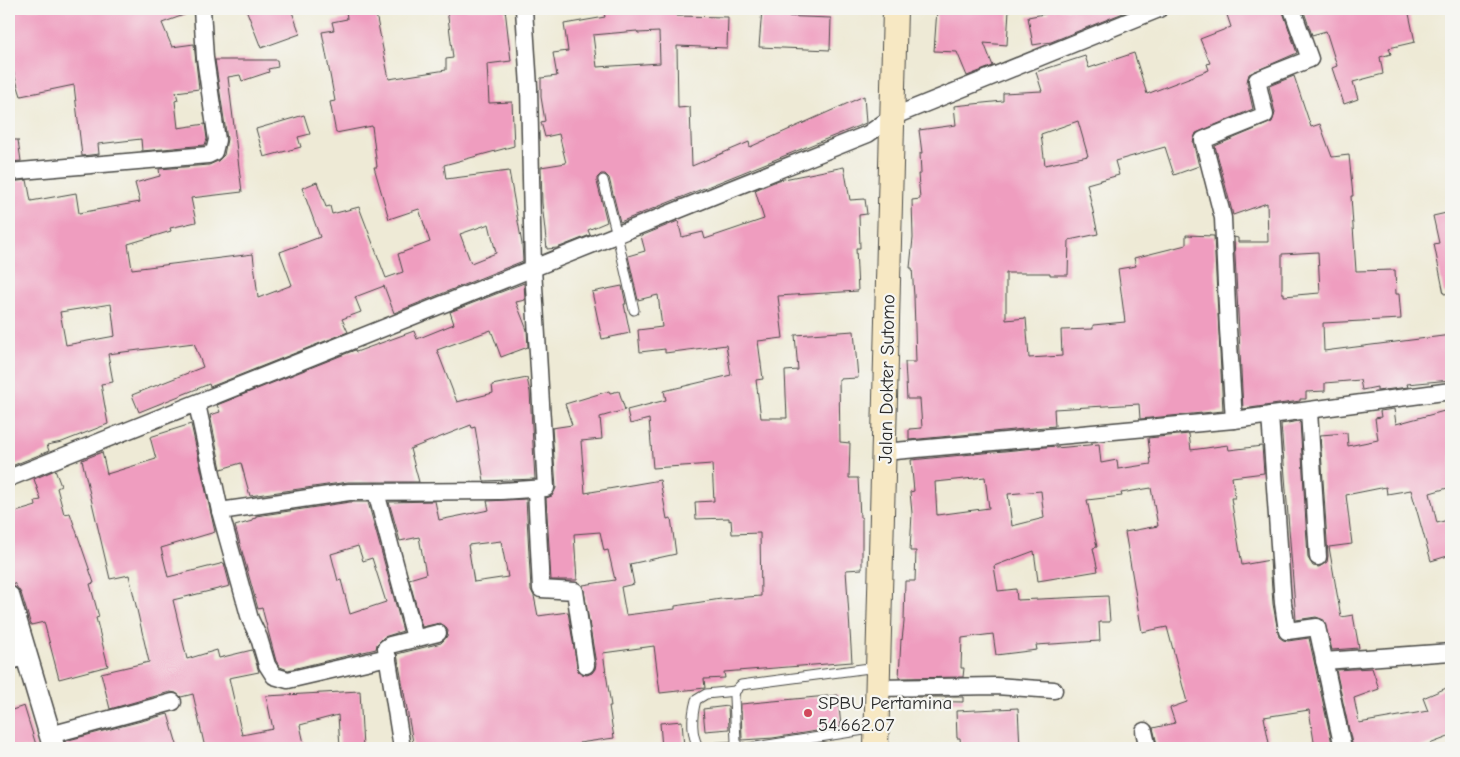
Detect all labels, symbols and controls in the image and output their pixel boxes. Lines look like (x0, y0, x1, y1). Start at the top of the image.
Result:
street label: Jalan Dokter Sutomo (875, 294, 899, 464)
place label: SPBU Pertamina 54.662.07 (818, 692, 952, 736)
marker: SPBU Pertamina 54.662.07 (802, 707, 814, 719)

